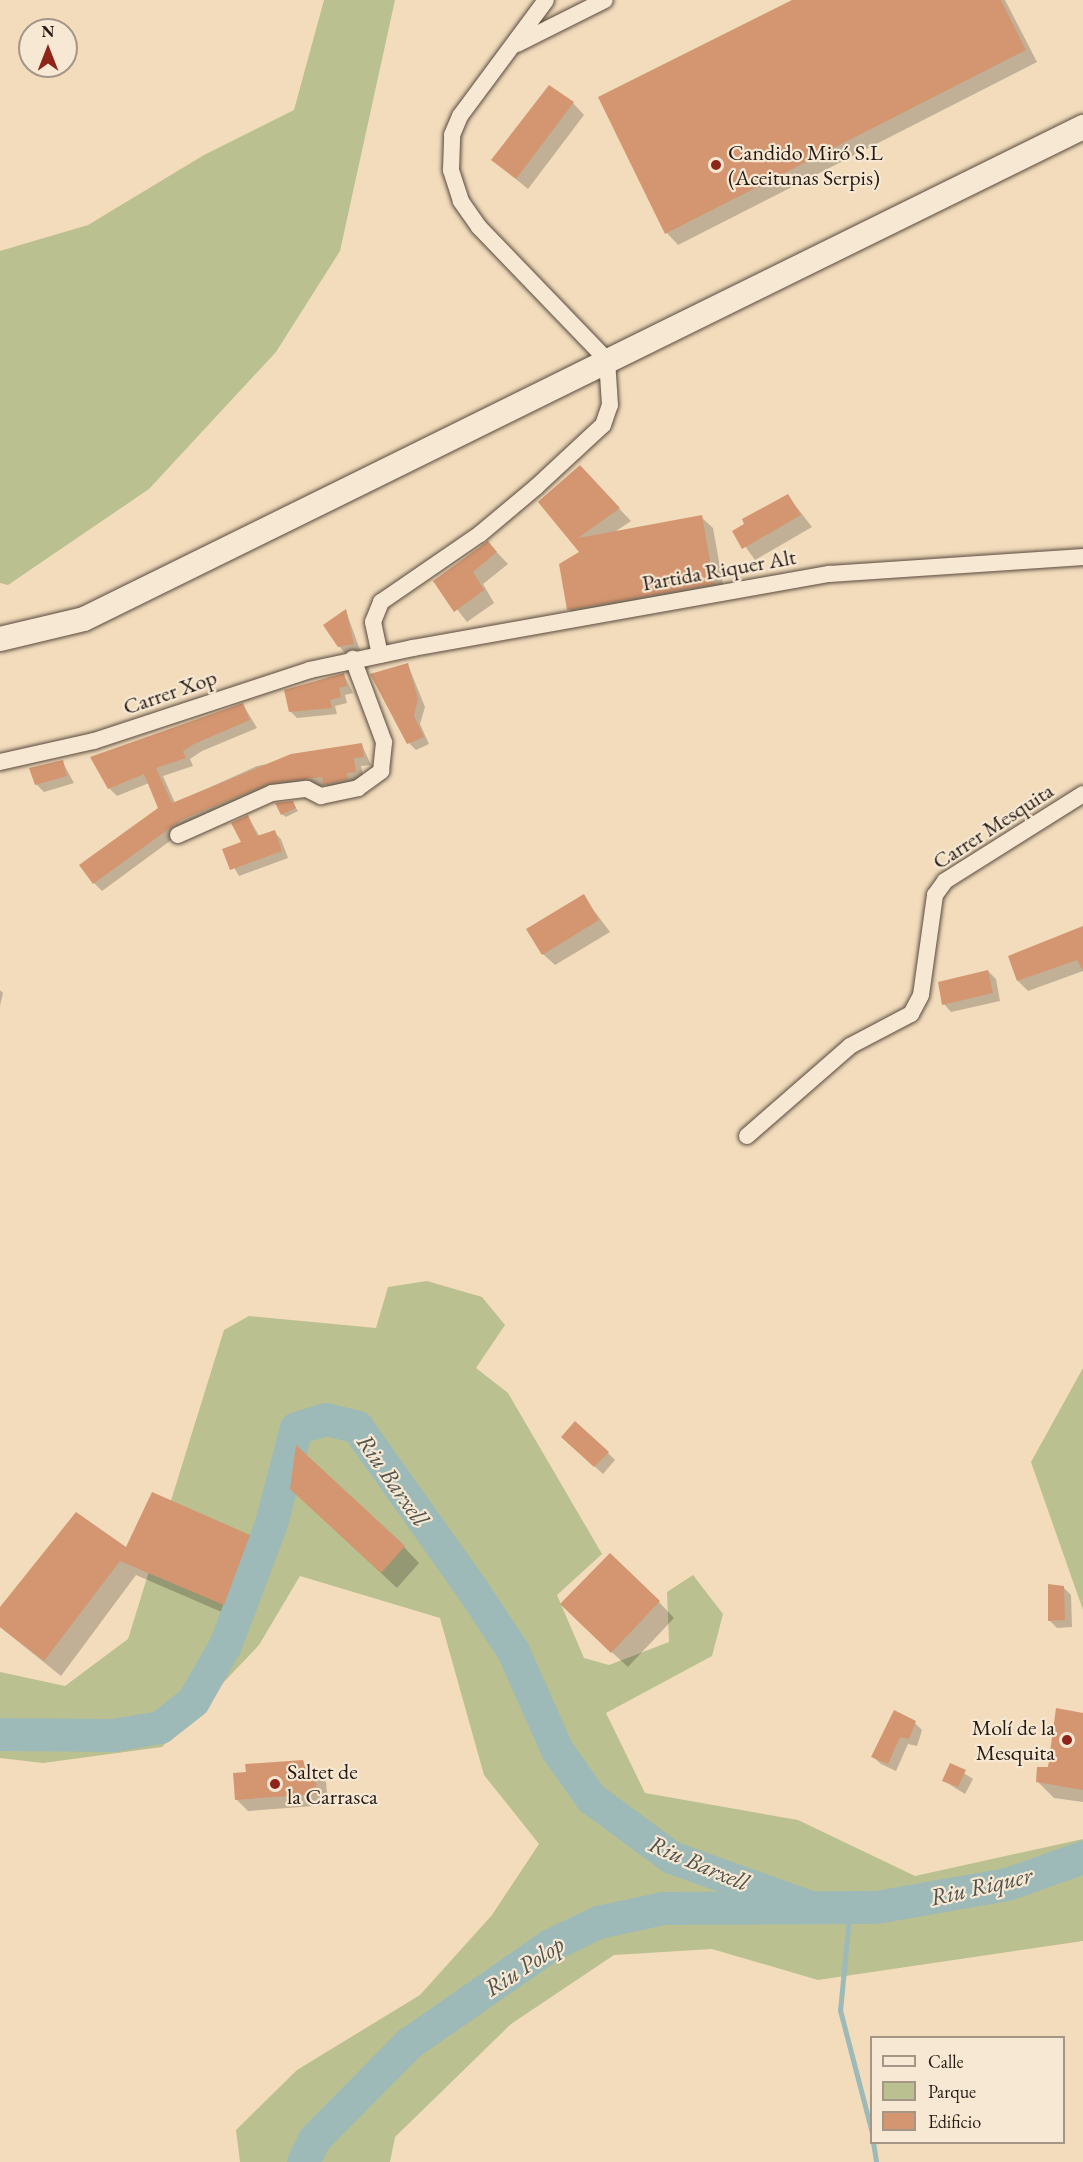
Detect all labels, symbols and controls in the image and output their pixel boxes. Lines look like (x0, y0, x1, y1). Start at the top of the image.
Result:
north arrow (18, 18, 78, 78)
text: N (42, 21, 54, 42)
place label: Candido Miró S.L (Aceitunas Serpis) (728, 139, 883, 190)
marker: Candido Miró S.L (Aceitunas Serpis) (709, 158, 723, 172)
street label: Partida Riquer Alt (640, 543, 798, 597)
street label: Carrer Xop (120, 664, 220, 720)
street label: Carrer Mesquita (928, 777, 1058, 875)
water label: Riu Barxell (351, 1428, 435, 1532)
place label: Molí de la Mesquita (972, 1714, 1055, 1766)
marker: Molí de la Mesquita (1060, 1733, 1074, 1747)
place label: Saltet de la Carrasca (287, 1758, 378, 1810)
marker: Saltet de la Carrasca (268, 1777, 282, 1791)
water label: Riu Barxell (645, 1829, 753, 1897)
water label: Riu Riquer (927, 1860, 1035, 1912)
water label: Riu Polop (479, 1930, 569, 2002)
legend (870, 2036, 1065, 2144)
text: Calle (928, 2050, 964, 2073)
text: Parque (928, 2080, 976, 2103)
text: Edificio (928, 2110, 981, 2133)

